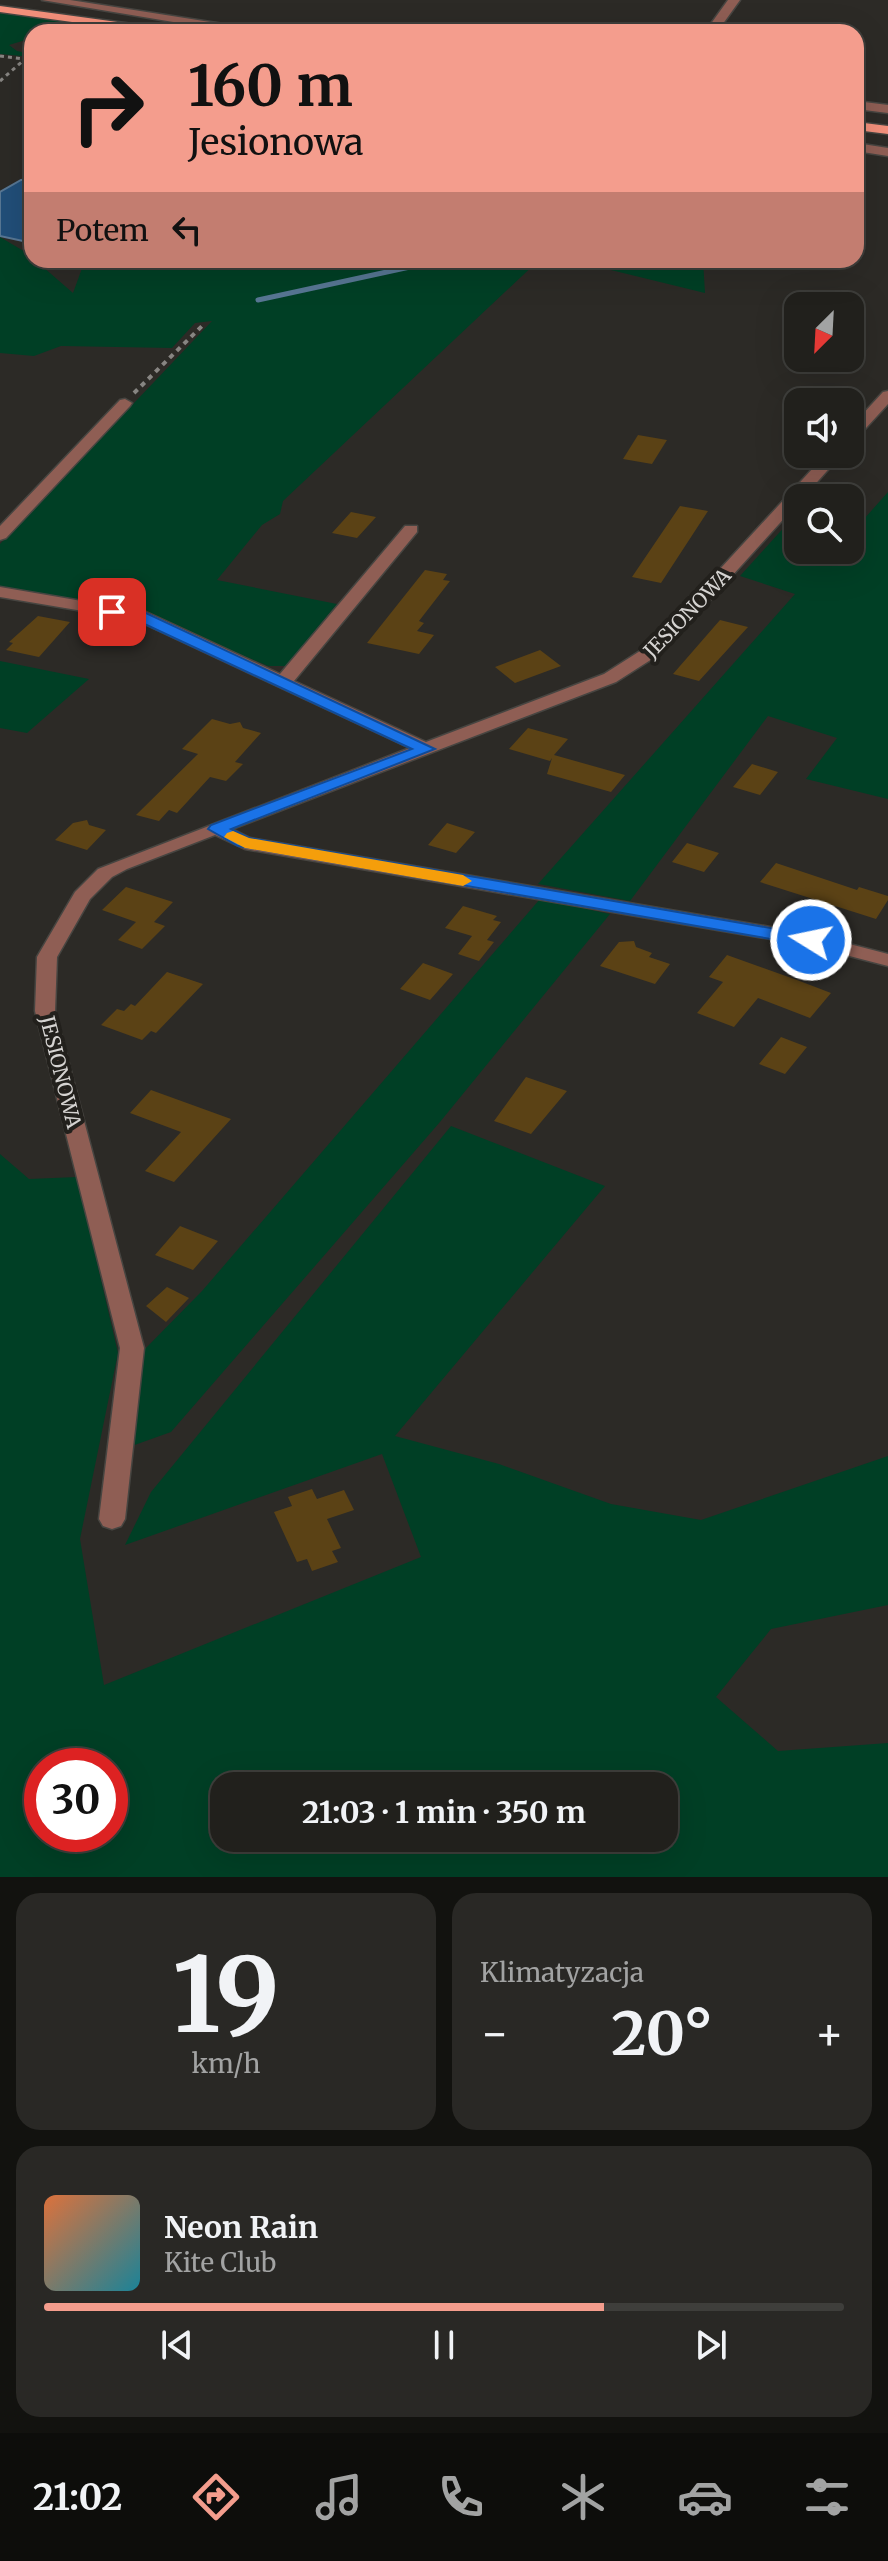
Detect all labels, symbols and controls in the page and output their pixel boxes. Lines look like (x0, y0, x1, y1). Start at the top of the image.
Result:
text: 160 m (188, 51, 353, 121)
icon: right (56, 56, 160, 160)
text: Jesionowa (188, 120, 364, 165)
icon: left (165, 208, 209, 252)
text: Potem (56, 211, 149, 249)
north arrow (784, 292, 864, 372)
map controls (784, 292, 864, 564)
button: sound (784, 388, 864, 468)
button: search (784, 484, 864, 564)
street label: JESIONOWA (637, 562, 737, 664)
pin (78, 578, 146, 646)
icon: arrive (90, 590, 134, 634)
position arrow (769, 898, 853, 982)
street label: JESIONOWA (35, 1012, 87, 1132)
speed limit sign: 30 (24, 1748, 128, 1852)
text: 21:03 · 1 min · 350 m (302, 1793, 586, 1831)
text: 19 (172, 1930, 280, 2060)
text: Klimatyzacja (480, 1956, 644, 1989)
text: 20° (611, 1996, 713, 2071)
text: − (480, 2006, 509, 2061)
text: + (815, 2006, 844, 2061)
text: km/h (192, 2047, 260, 2080)
text: Neon Rain (164, 2208, 318, 2246)
text: Kite Club (164, 2246, 276, 2279)
icon: previous (155, 2323, 199, 2367)
icon: pause (422, 2323, 466, 2367)
icon: next (689, 2323, 733, 2367)
icon: directions (188, 2469, 244, 2525)
icon: music (311, 2469, 367, 2525)
icon: phone (433, 2469, 489, 2525)
icon: climate (555, 2469, 611, 2525)
icon: car (677, 2469, 733, 2525)
icon: filters (799, 2469, 855, 2525)
text: 21:02 (33, 2475, 122, 2520)

